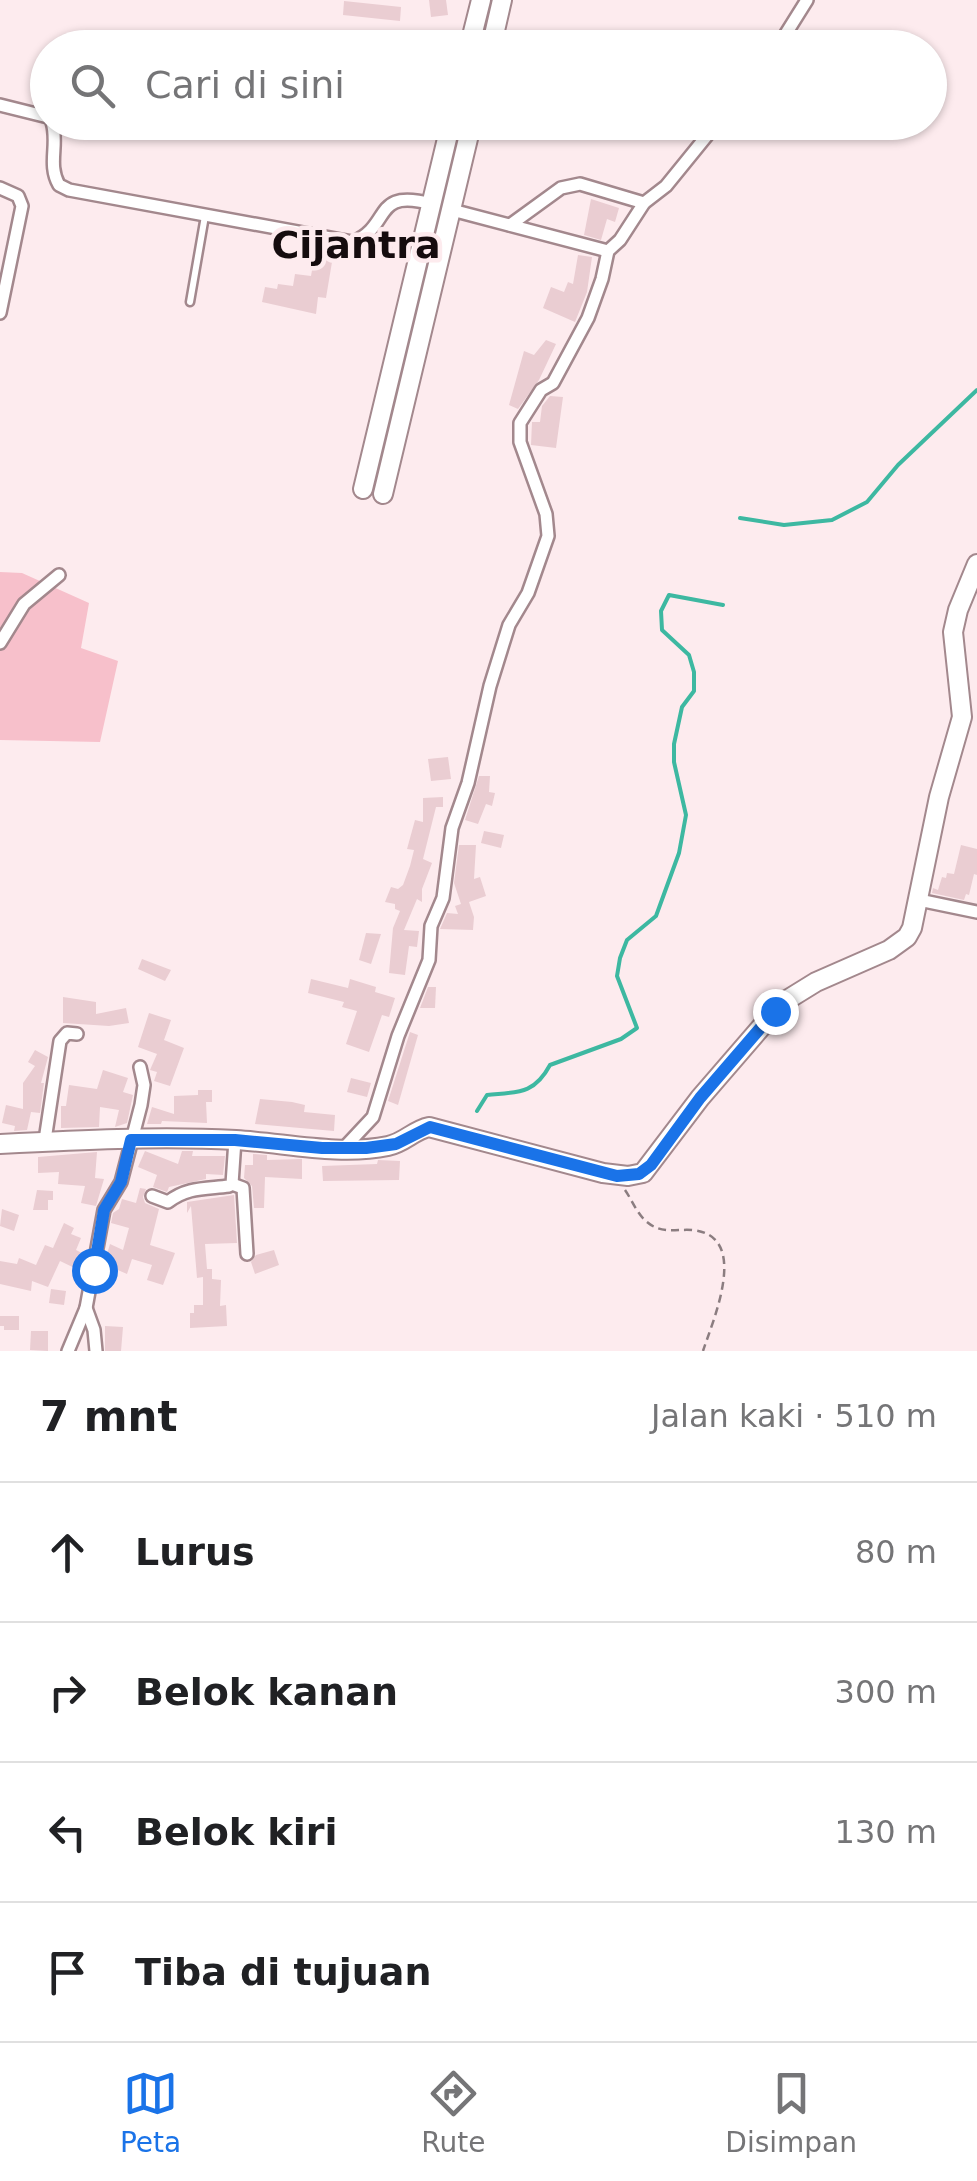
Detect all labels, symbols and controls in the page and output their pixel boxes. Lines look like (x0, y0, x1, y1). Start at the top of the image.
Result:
search box (30, 30, 947, 140)
icon: search (65, 58, 120, 113)
text: Cari di sini (145, 63, 345, 107)
district label: Cijantra (271, 223, 441, 267)
route end (753, 989, 799, 1035)
route start (72, 1248, 118, 1294)
text: 7 mnt (40, 1392, 178, 1441)
text: Jalan kaki · 510 m (651, 1397, 937, 1435)
icon: ahead (40, 1525, 95, 1580)
text: Lurus (135, 1530, 255, 1574)
text: 80 m (855, 1533, 937, 1571)
icon: right (40, 1665, 95, 1720)
text: Belok kanan (135, 1670, 398, 1714)
text: 300 m (835, 1673, 937, 1711)
icon: left (40, 1805, 95, 1860)
text: Belok kiri (135, 1810, 337, 1854)
text: 130 m (835, 1813, 937, 1851)
icon: arrive (40, 1945, 95, 2000)
text: Tiba di tujuan (135, 1950, 431, 1994)
tab: Peta (120, 2066, 181, 2159)
tab: Rute (421, 2066, 485, 2159)
tab: Disimpan (725, 2066, 857, 2159)

